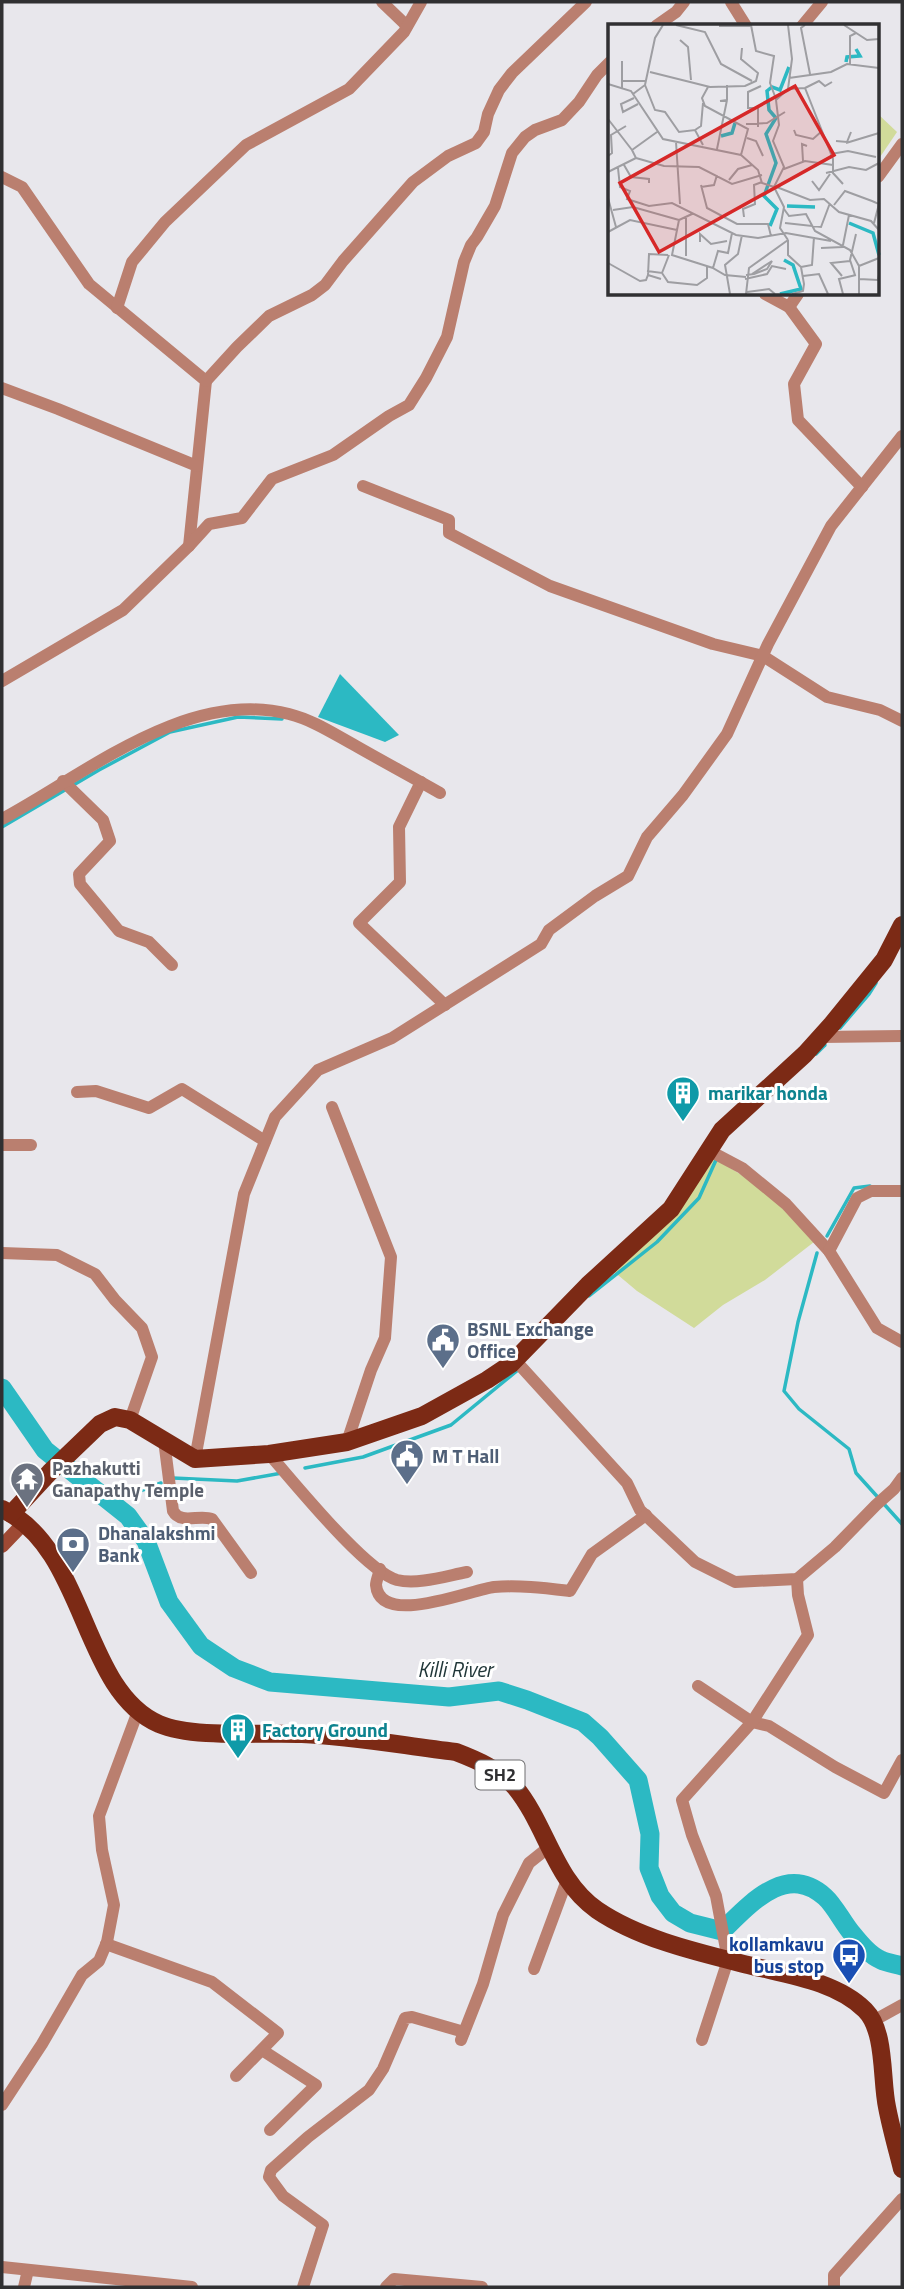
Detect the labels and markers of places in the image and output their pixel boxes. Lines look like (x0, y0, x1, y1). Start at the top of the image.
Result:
building icon: marikar honda (664, 1074, 702, 1123)
place label: marikar honda (708, 1078, 828, 1107)
place label: BSNL Exchange Office (467, 1314, 594, 1365)
public building icon: BSNL Exchange Office (424, 1321, 462, 1370)
public building icon: M T Hall (388, 1437, 426, 1486)
place label: M T Hall (432, 1441, 500, 1470)
place label: Pazhakutti Ganapathy Temple (52, 1453, 204, 1504)
temple icon: Pazhakutti Ganapathy Temple (8, 1460, 46, 1509)
place label: Dhanalakshmi Bank (98, 1518, 216, 1569)
bank icon: Dhanalakshmi Bank (54, 1525, 92, 1574)
building icon: Factory Ground (219, 1711, 257, 1760)
place label: Factory Ground (262, 1715, 388, 1744)
place label: kollamkavu bus stop (729, 1929, 824, 1980)
bus stop icon: kollamkavu bus stop (830, 1936, 868, 1985)

